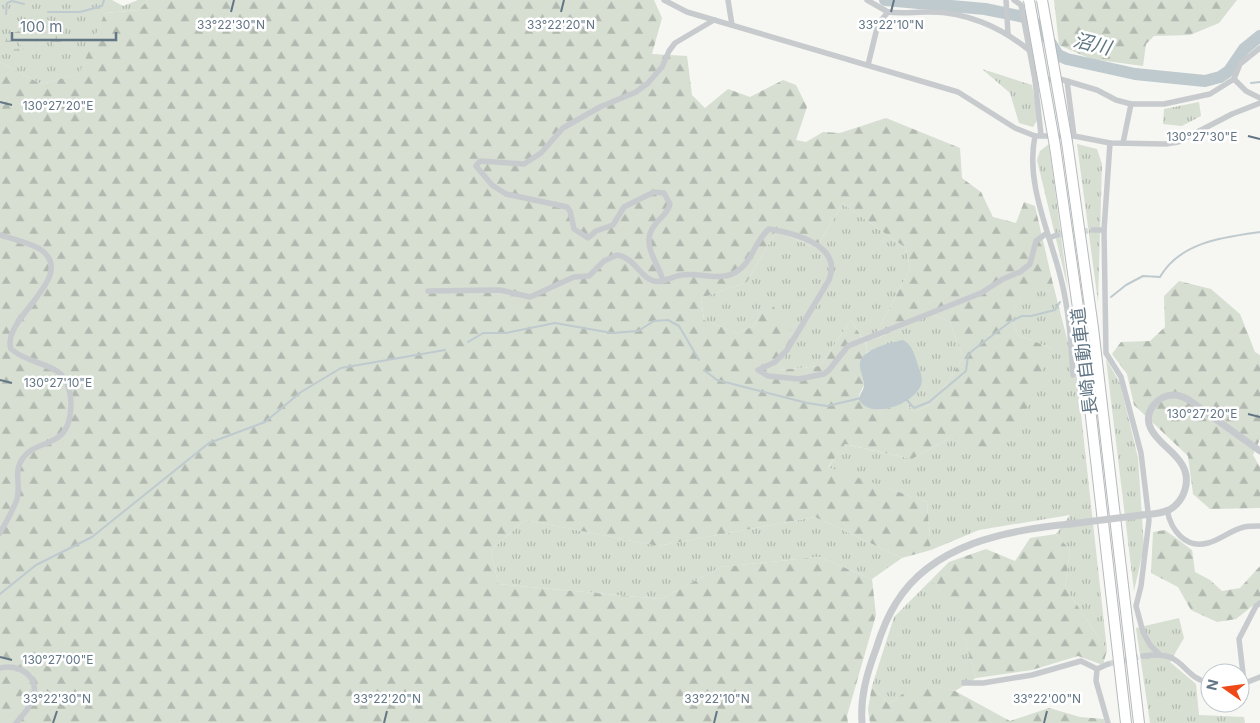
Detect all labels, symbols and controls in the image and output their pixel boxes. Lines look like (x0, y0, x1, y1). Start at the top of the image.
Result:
scale bar (12, 10, 116, 42)
text: 100 m (20, 17, 62, 36)
text: 33°22'30"N (197, 17, 265, 32)
text: 33°22'20"N (527, 17, 595, 32)
text: 33°22'10"N (858, 17, 924, 32)
water label: 沼川 (1071, 28, 1115, 60)
text: 130°27'20"E (23, 98, 93, 113)
text: 130°27'30"E (1167, 129, 1237, 144)
street label: 長崎自動車道 (1067, 306, 1101, 416)
text: 130°27'10"E (24, 375, 92, 390)
text: 130°27'20"E (1167, 406, 1237, 421)
text: 130°27'00"E (23, 652, 93, 667)
north arrow (1200, 663, 1250, 713)
text: N (1202, 678, 1221, 692)
text: 33°22'30"N (23, 691, 91, 706)
text: 33°22'20"N (353, 691, 421, 706)
text: 33°22'10"N (684, 691, 750, 706)
text: 33°22'00"N (1013, 691, 1081, 706)

